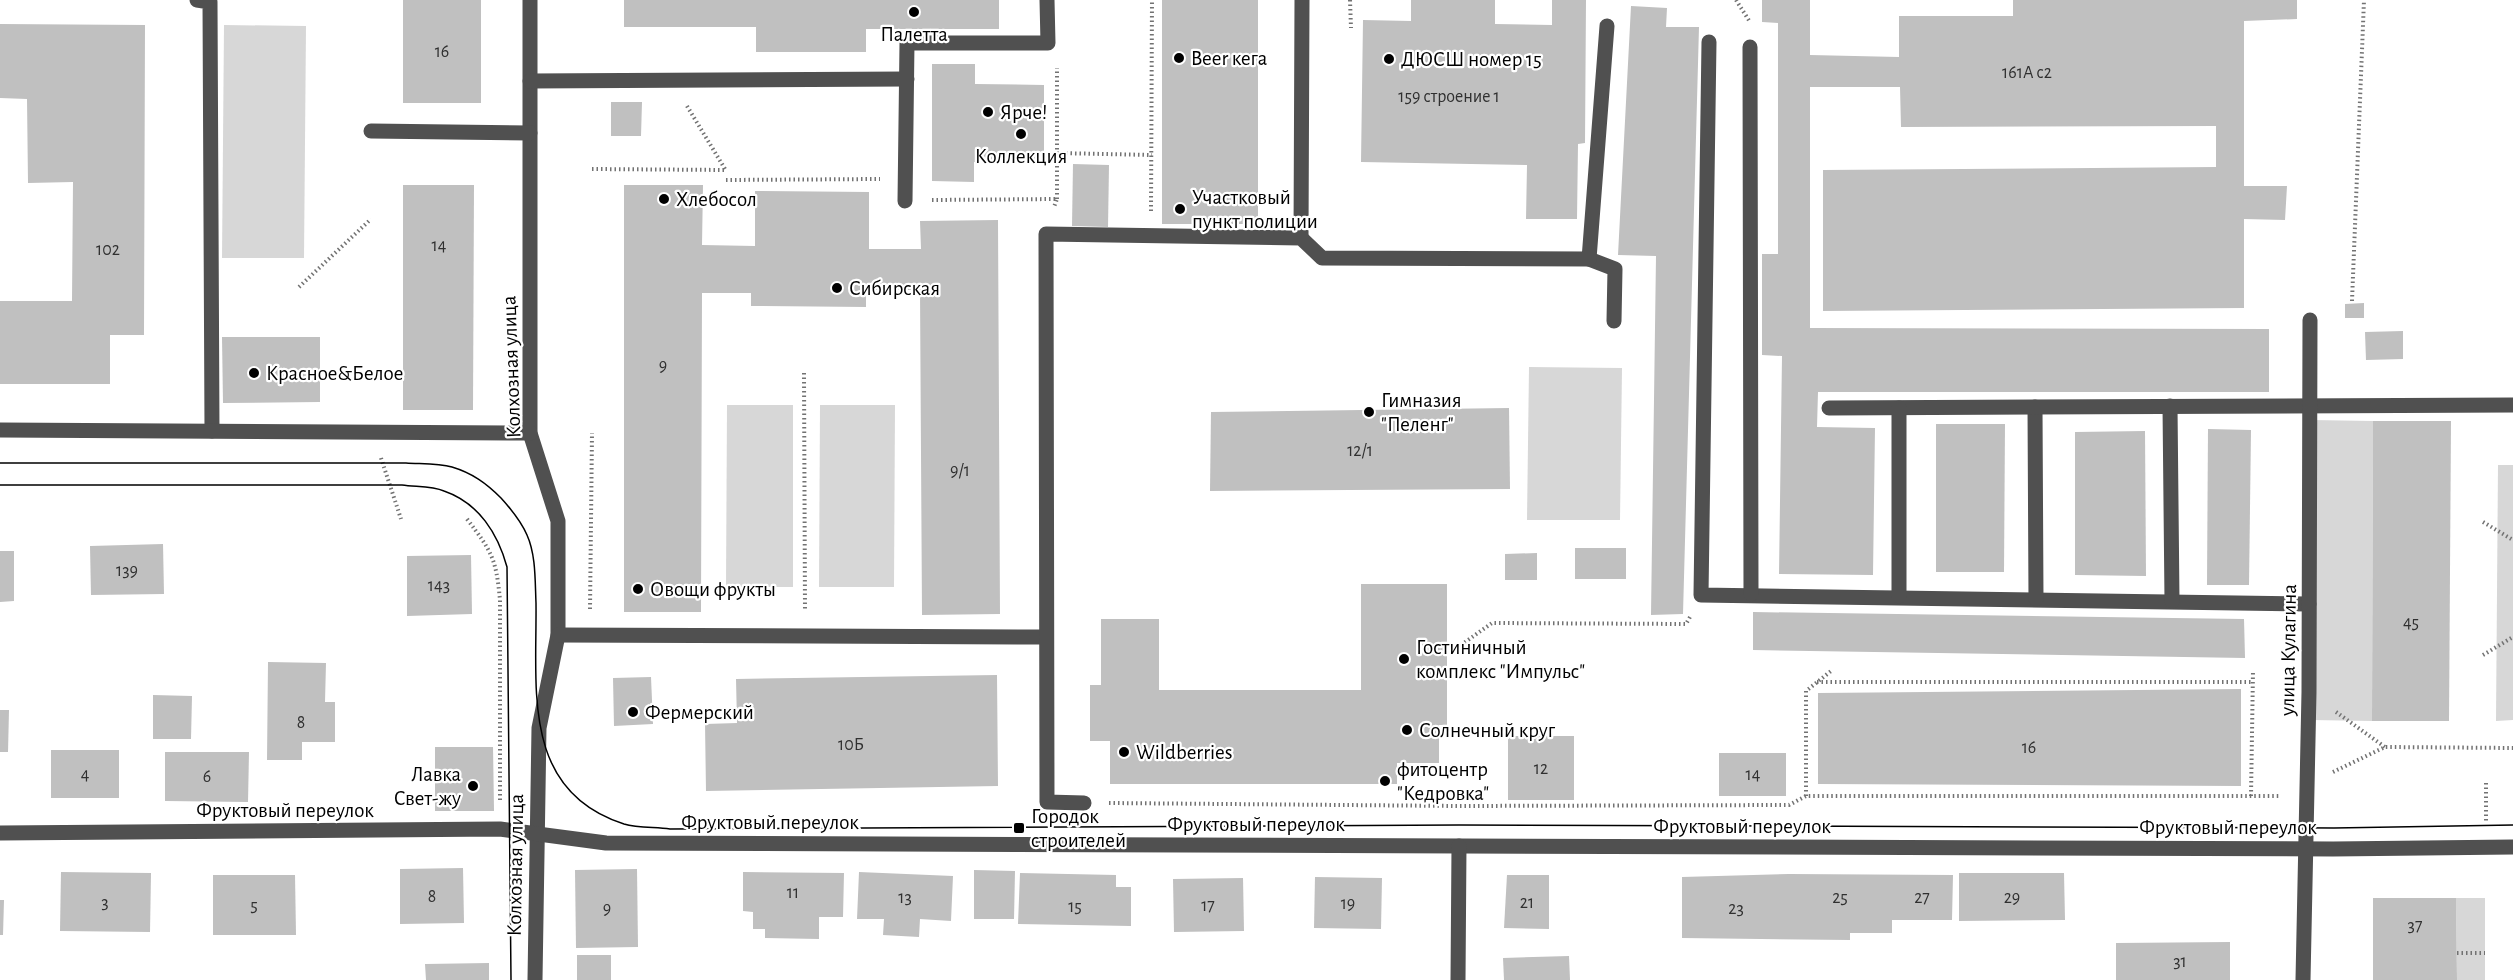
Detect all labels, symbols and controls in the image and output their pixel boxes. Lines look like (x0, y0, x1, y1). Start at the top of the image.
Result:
marker: Палетта (907, 5, 921, 19)
place label: Палетта (880, 24, 948, 45)
house number: 16 (435, 43, 449, 61)
place label: Beer кега (1191, 48, 1268, 69)
place label: ДЮСШ номер 15 (1401, 49, 1542, 70)
marker: Beer кега (1172, 51, 1186, 65)
marker: ДЮСШ номер 15 (1382, 52, 1396, 66)
house number: 161А с2 (2002, 64, 2052, 82)
house number: 159 строение 1 (1398, 88, 1500, 106)
place label: Ярче! (1000, 102, 1047, 123)
marker: Ярче! (981, 105, 995, 119)
marker: Коллекция (1014, 127, 1028, 141)
place label: Коллекция (975, 146, 1067, 167)
place label: Участковый пункт полиции (1192, 187, 1318, 232)
place label: Хлебосол (676, 189, 757, 210)
marker: Хлебосол (657, 192, 671, 206)
marker: Участковый пункт полиции (1173, 202, 1187, 216)
house number: 14 (432, 237, 447, 255)
house number: 102 (96, 241, 120, 259)
place label: Сибирская (849, 278, 940, 299)
marker: Сибирская (830, 281, 844, 295)
street label: Колхозная улица (499, 295, 524, 439)
house number: 9 (659, 357, 667, 375)
place label: Красное&Белое (266, 363, 403, 384)
marker: Красное&Белое (247, 366, 261, 380)
place label: Гимназия "Пеленг" (1381, 390, 1462, 435)
marker: Гимназия "Пеленг" (1362, 405, 1376, 419)
house number: 12/1 (1347, 442, 1373, 460)
house number: 9/1 (950, 462, 970, 480)
house number: 139 (116, 562, 138, 580)
house number: 143 (428, 577, 450, 595)
place label: Овощи фрукты (650, 579, 776, 600)
marker: Овощи фрукты (631, 582, 645, 596)
street label: улица Кулагина (2277, 584, 2300, 717)
house number: 45 (2403, 614, 2419, 632)
place label: Гостиничный комплекс "Импульс" (1416, 637, 1585, 682)
marker: Гостиничный комплекс "Импульс" (1397, 652, 1411, 666)
place label: Фермерский (645, 702, 754, 723)
marker: Фермерский (626, 705, 640, 719)
house number: 8 (297, 714, 305, 732)
place label: Солнечный круг (1419, 720, 1556, 741)
marker: Солнечный круг (1400, 723, 1414, 737)
house number: 10Б (838, 736, 864, 754)
house number: 16 (2022, 739, 2036, 757)
place label: Wildberries (1136, 742, 1232, 763)
marker: Wildberries (1117, 745, 1131, 759)
place label: фитоцентр "Кедровка" (1397, 759, 1489, 804)
house number: 12 (1534, 760, 1548, 778)
place label: Лавка Свет-жу (394, 764, 461, 809)
house number: 4 (81, 766, 90, 784)
house number: 14 (1746, 766, 1761, 784)
house number: 6 (203, 768, 211, 786)
marker: фитоцентр "Кедровка" (1378, 774, 1392, 788)
marker: Лавка Свет-жу (466, 779, 480, 793)
street label: Колхозная улица (504, 793, 527, 937)
street label: Фруктовый переулок (196, 800, 374, 821)
place label: Городок строителей (1031, 806, 1126, 851)
street label: Фруктовый переулок (681, 812, 859, 833)
street label: Фруктовый переулок (1167, 814, 1345, 835)
street label: Фруктовый переулок (1653, 816, 1831, 837)
street label: Фруктовый переулок (2139, 817, 2317, 838)
marker: Городок строителей (1012, 821, 1026, 835)
house number: 11 (787, 884, 799, 902)
house number: 8 (428, 888, 436, 906)
house number: 13 (898, 889, 912, 907)
house number: 25 (1832, 889, 1848, 907)
house number: 27 (1914, 889, 1930, 907)
house number: 29 (2004, 889, 2020, 907)
house number: 3 (101, 894, 109, 912)
house number: 21 (1520, 894, 1534, 912)
house number: 19 (1341, 895, 1355, 913)
house number: 5 (250, 897, 258, 915)
house number: 17 (1201, 897, 1215, 915)
house number: 15 (1068, 898, 1082, 916)
house number: 9 (603, 900, 611, 918)
house number: 23 (1728, 900, 1744, 918)
house number: 37 (2408, 917, 2422, 935)
house number: 31 (2173, 953, 2187, 971)

